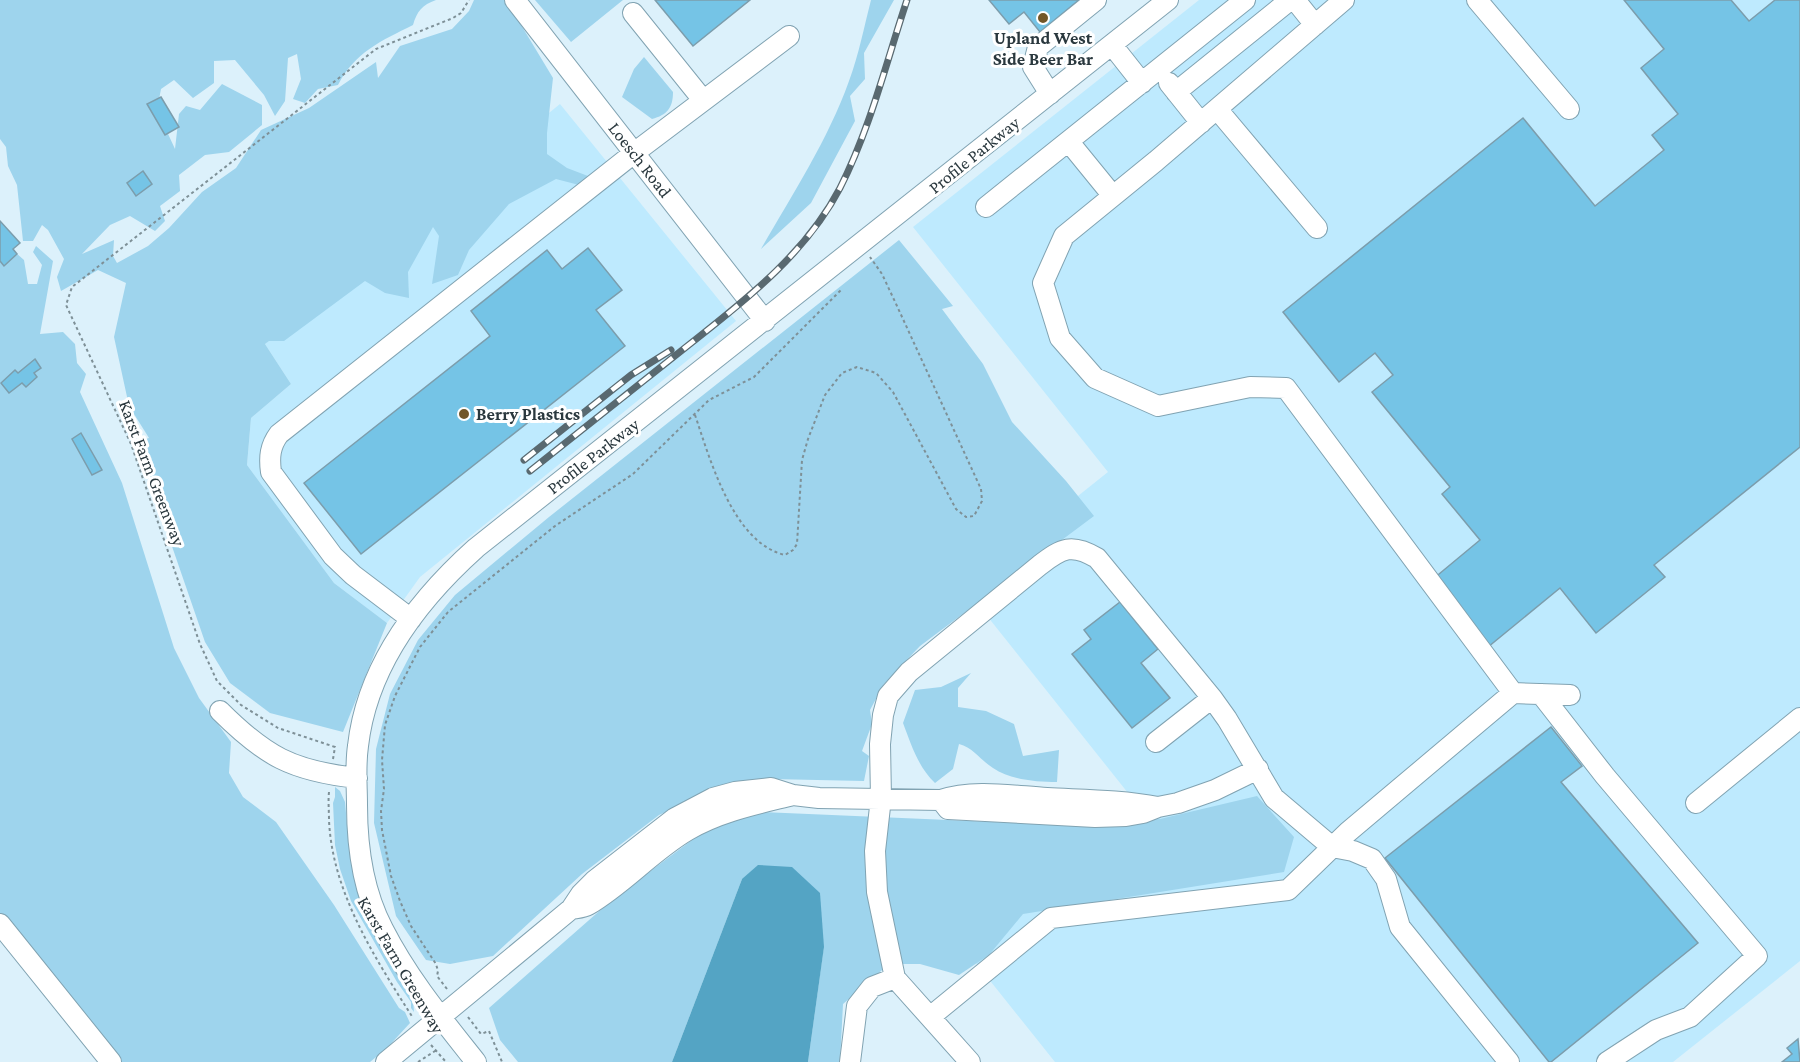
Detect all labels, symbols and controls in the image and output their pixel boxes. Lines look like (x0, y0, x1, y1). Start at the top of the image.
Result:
marker: Upland West Side Beer Bar (1036, 11, 1050, 25)
place label: Upland West Side Beer Bar (993, 28, 1093, 69)
street label: Profile Parkway (925, 112, 1024, 198)
street label: Loesch Road (604, 118, 676, 202)
street label: Karst Farm Greenway (115, 397, 189, 549)
place label: Berry Plastics (476, 404, 580, 424)
marker: Berry Plastics (457, 407, 471, 421)
street label: Profile Parkway (543, 414, 643, 498)
street label: Karst Farm Greenway (354, 893, 449, 1038)

